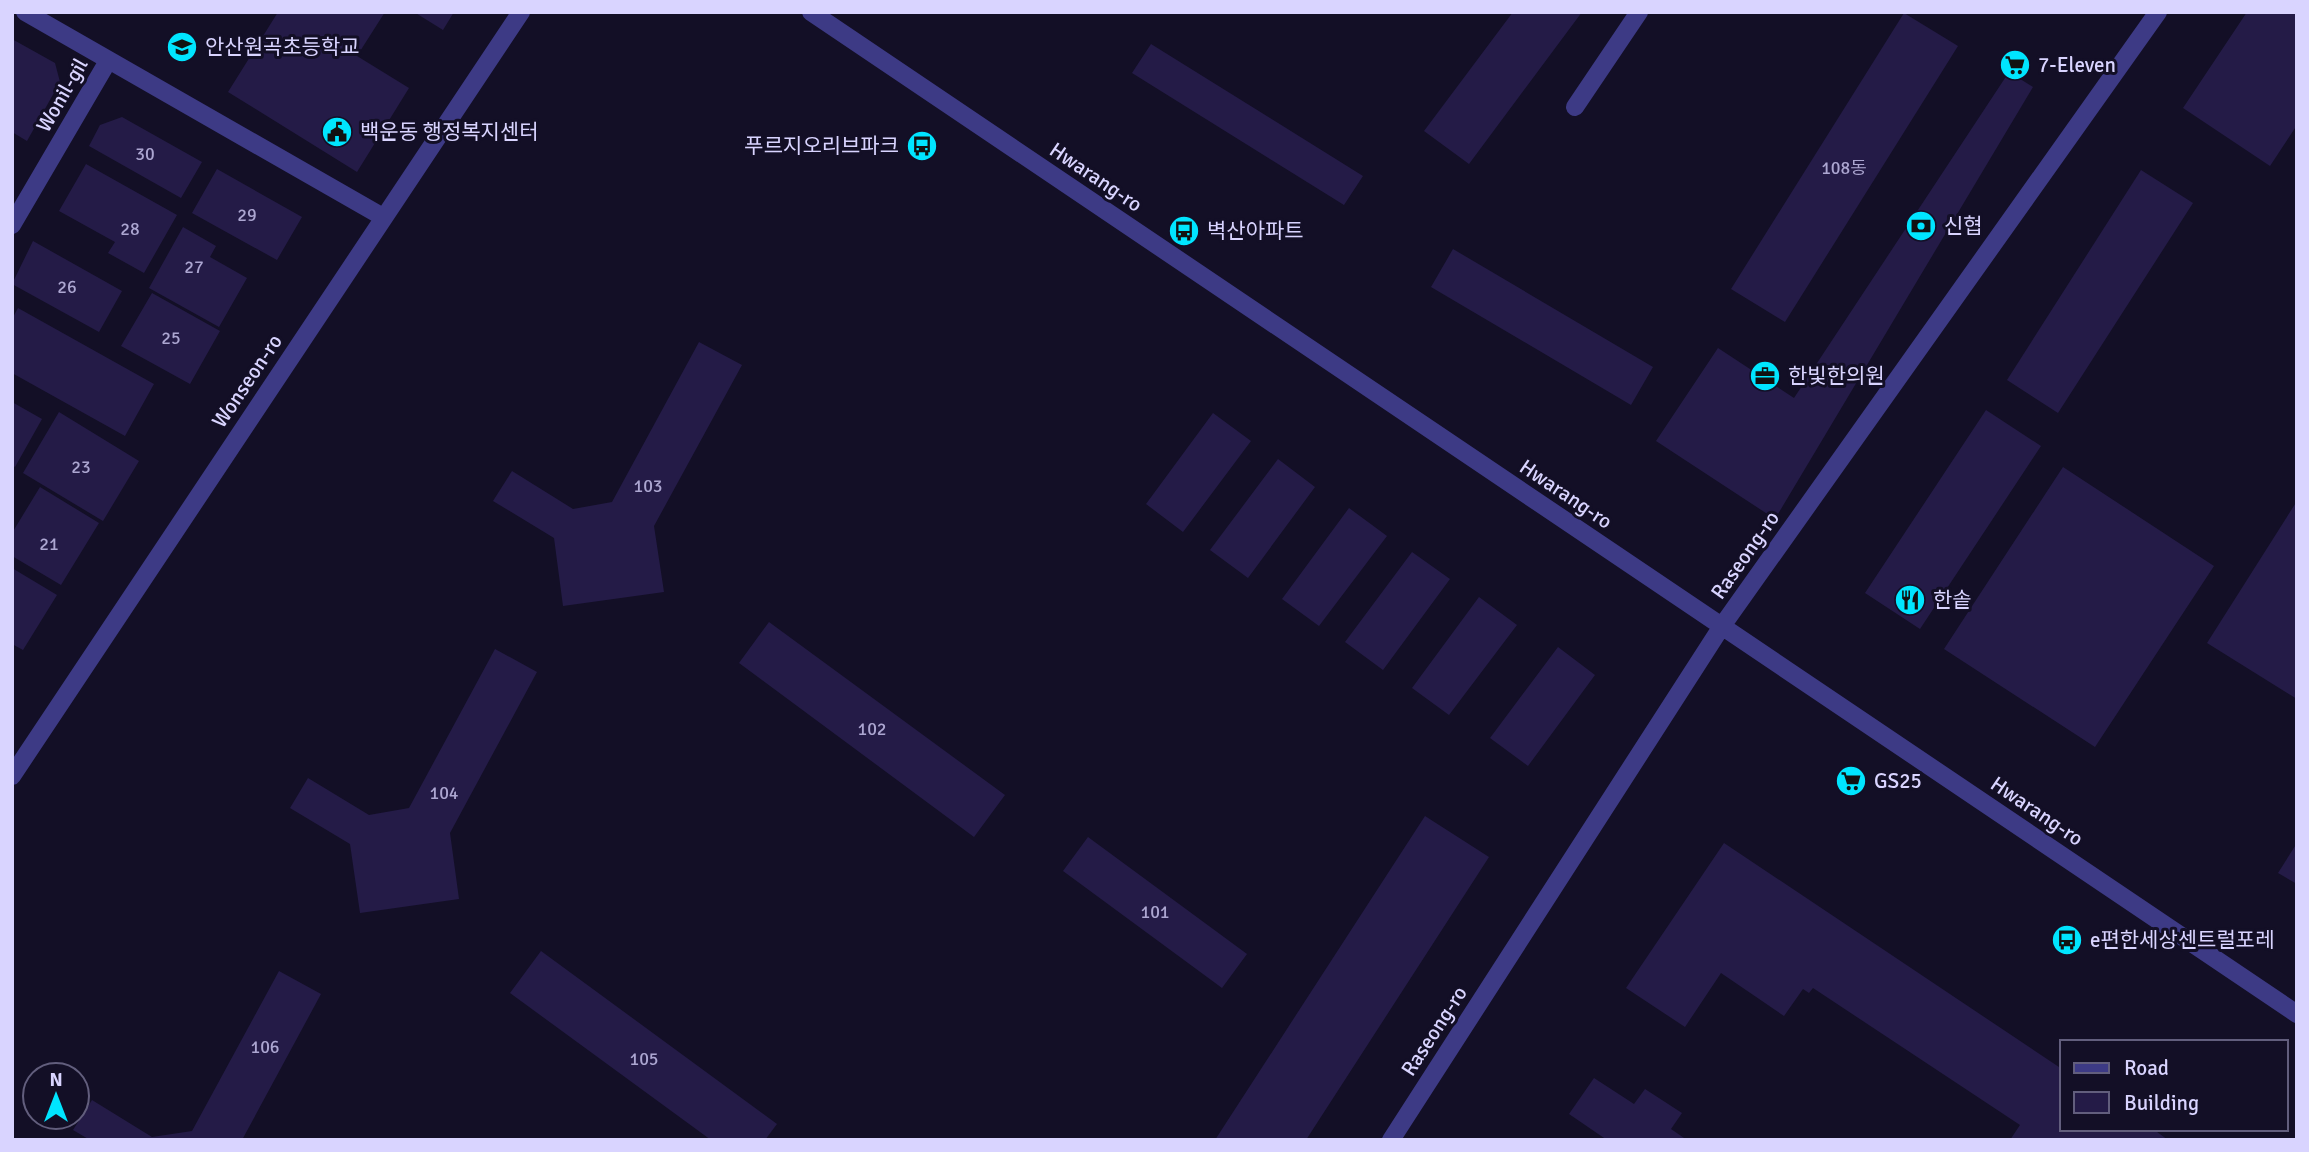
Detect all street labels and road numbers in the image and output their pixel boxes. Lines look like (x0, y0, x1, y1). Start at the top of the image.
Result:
street label: Wonil-gil (30, 53, 94, 137)
street label: Hwarang-ro (1045, 137, 1147, 217)
street label: Wonseon-ro (206, 329, 288, 433)
street label: Hwarang-ro (1515, 454, 1617, 534)
street label: Raseong-ro (1705, 506, 1785, 604)
street label: Hwarang-ro (1986, 771, 2088, 851)
street label: Raseong-ro (1395, 981, 1473, 1081)

